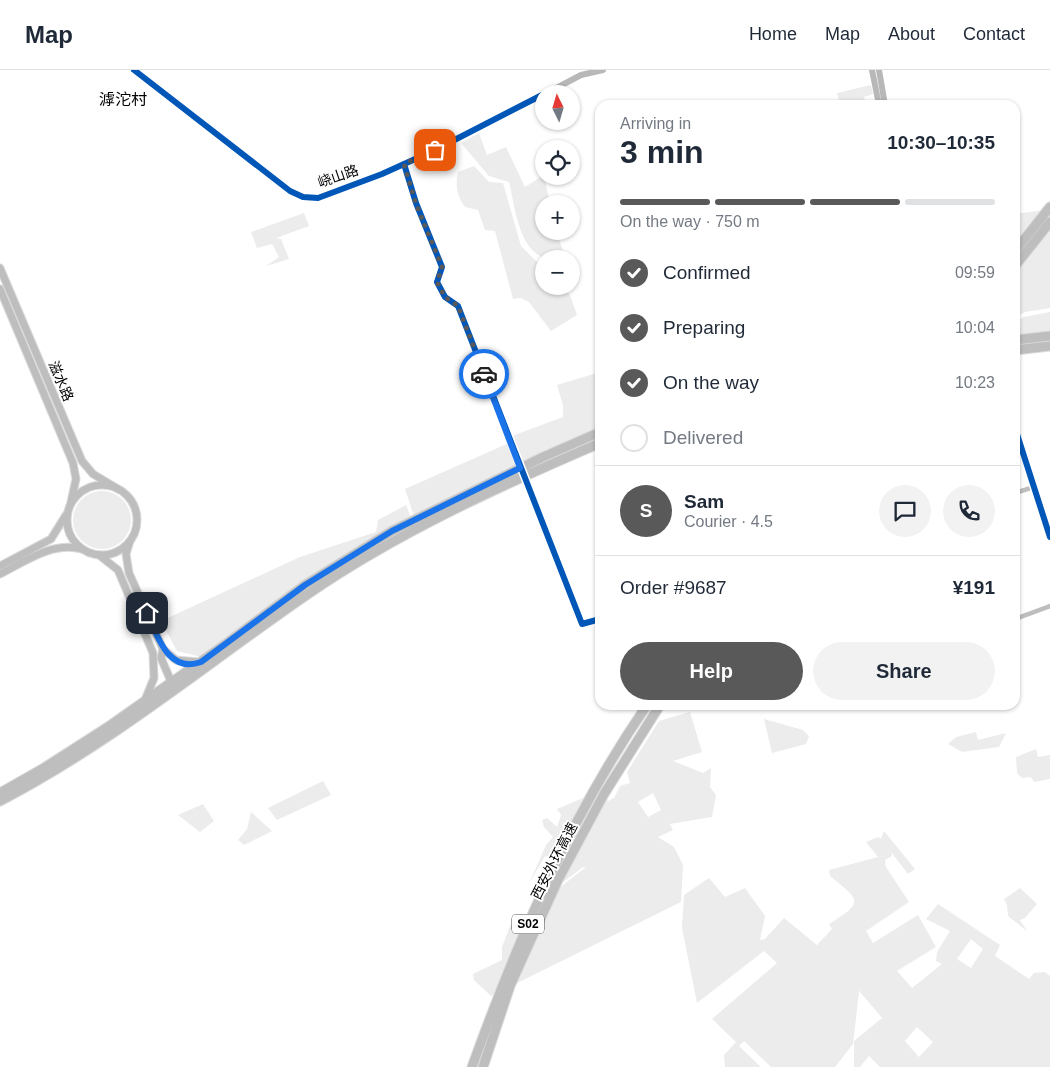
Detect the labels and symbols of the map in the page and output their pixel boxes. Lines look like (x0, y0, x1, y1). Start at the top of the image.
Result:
north arrow (535, 85, 580, 130)
district label: 滹沱村 (99, 91, 147, 108)
pin (414, 129, 456, 171)
street label: 峣山路 (316, 162, 360, 190)
courier (459, 349, 509, 399)
street label: 滋水路 (45, 359, 77, 403)
pin (126, 592, 168, 634)
street label: 西安外环高速 (528, 820, 580, 902)
road number: S02 (512, 914, 544, 934)

